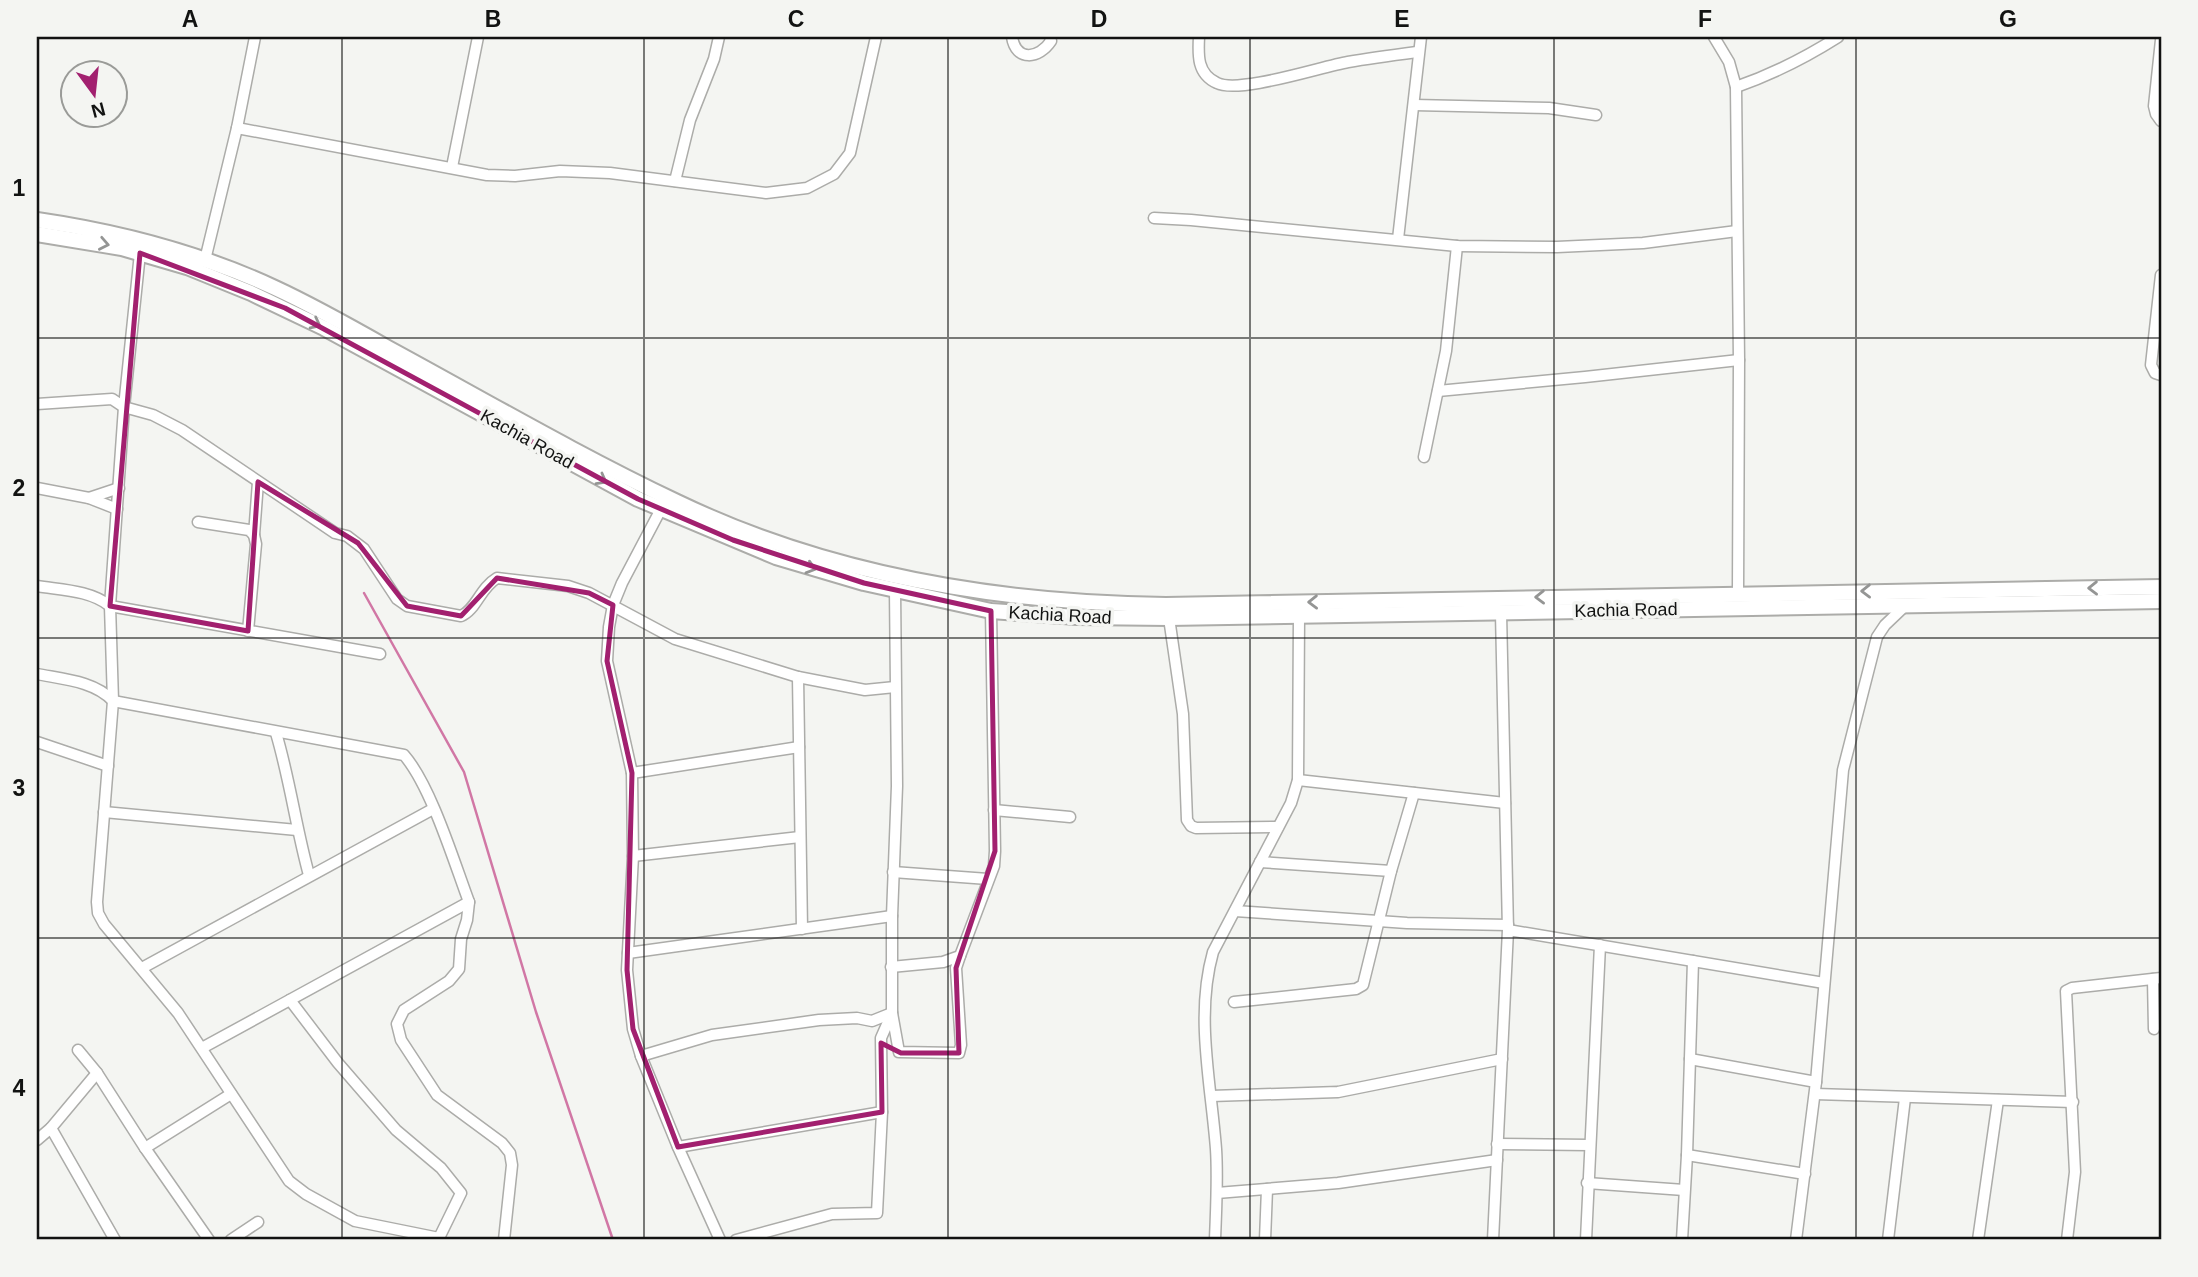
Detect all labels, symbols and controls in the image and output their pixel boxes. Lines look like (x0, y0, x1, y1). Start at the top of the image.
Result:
text: A (182, 6, 198, 32)
text: B (485, 6, 501, 32)
text: C (788, 6, 804, 32)
text: D (1091, 6, 1107, 32)
text: E (1394, 6, 1410, 32)
text: F (1698, 6, 1712, 32)
text: G (1999, 6, 2017, 32)
north arrow (60, 60, 130, 130)
text: N (89, 98, 108, 122)
text: 1 (13, 175, 26, 201)
one-way arrow (98, 236, 110, 251)
one-way arrow (309, 316, 321, 330)
street label: Kachia Road (477, 405, 577, 473)
one-way arrow (595, 472, 608, 485)
text: 2 (13, 475, 25, 501)
one-way arrow (805, 560, 817, 575)
one-way arrow (2087, 580, 2098, 596)
one-way arrow (1860, 584, 1871, 599)
one-way arrow (1534, 589, 1545, 605)
one-way arrow (1307, 594, 1318, 609)
street label: Kachia Road (1574, 599, 1678, 621)
street label: Kachia Road (1008, 602, 1112, 628)
text: 3 (13, 775, 25, 801)
text: 4 (13, 1075, 26, 1101)

